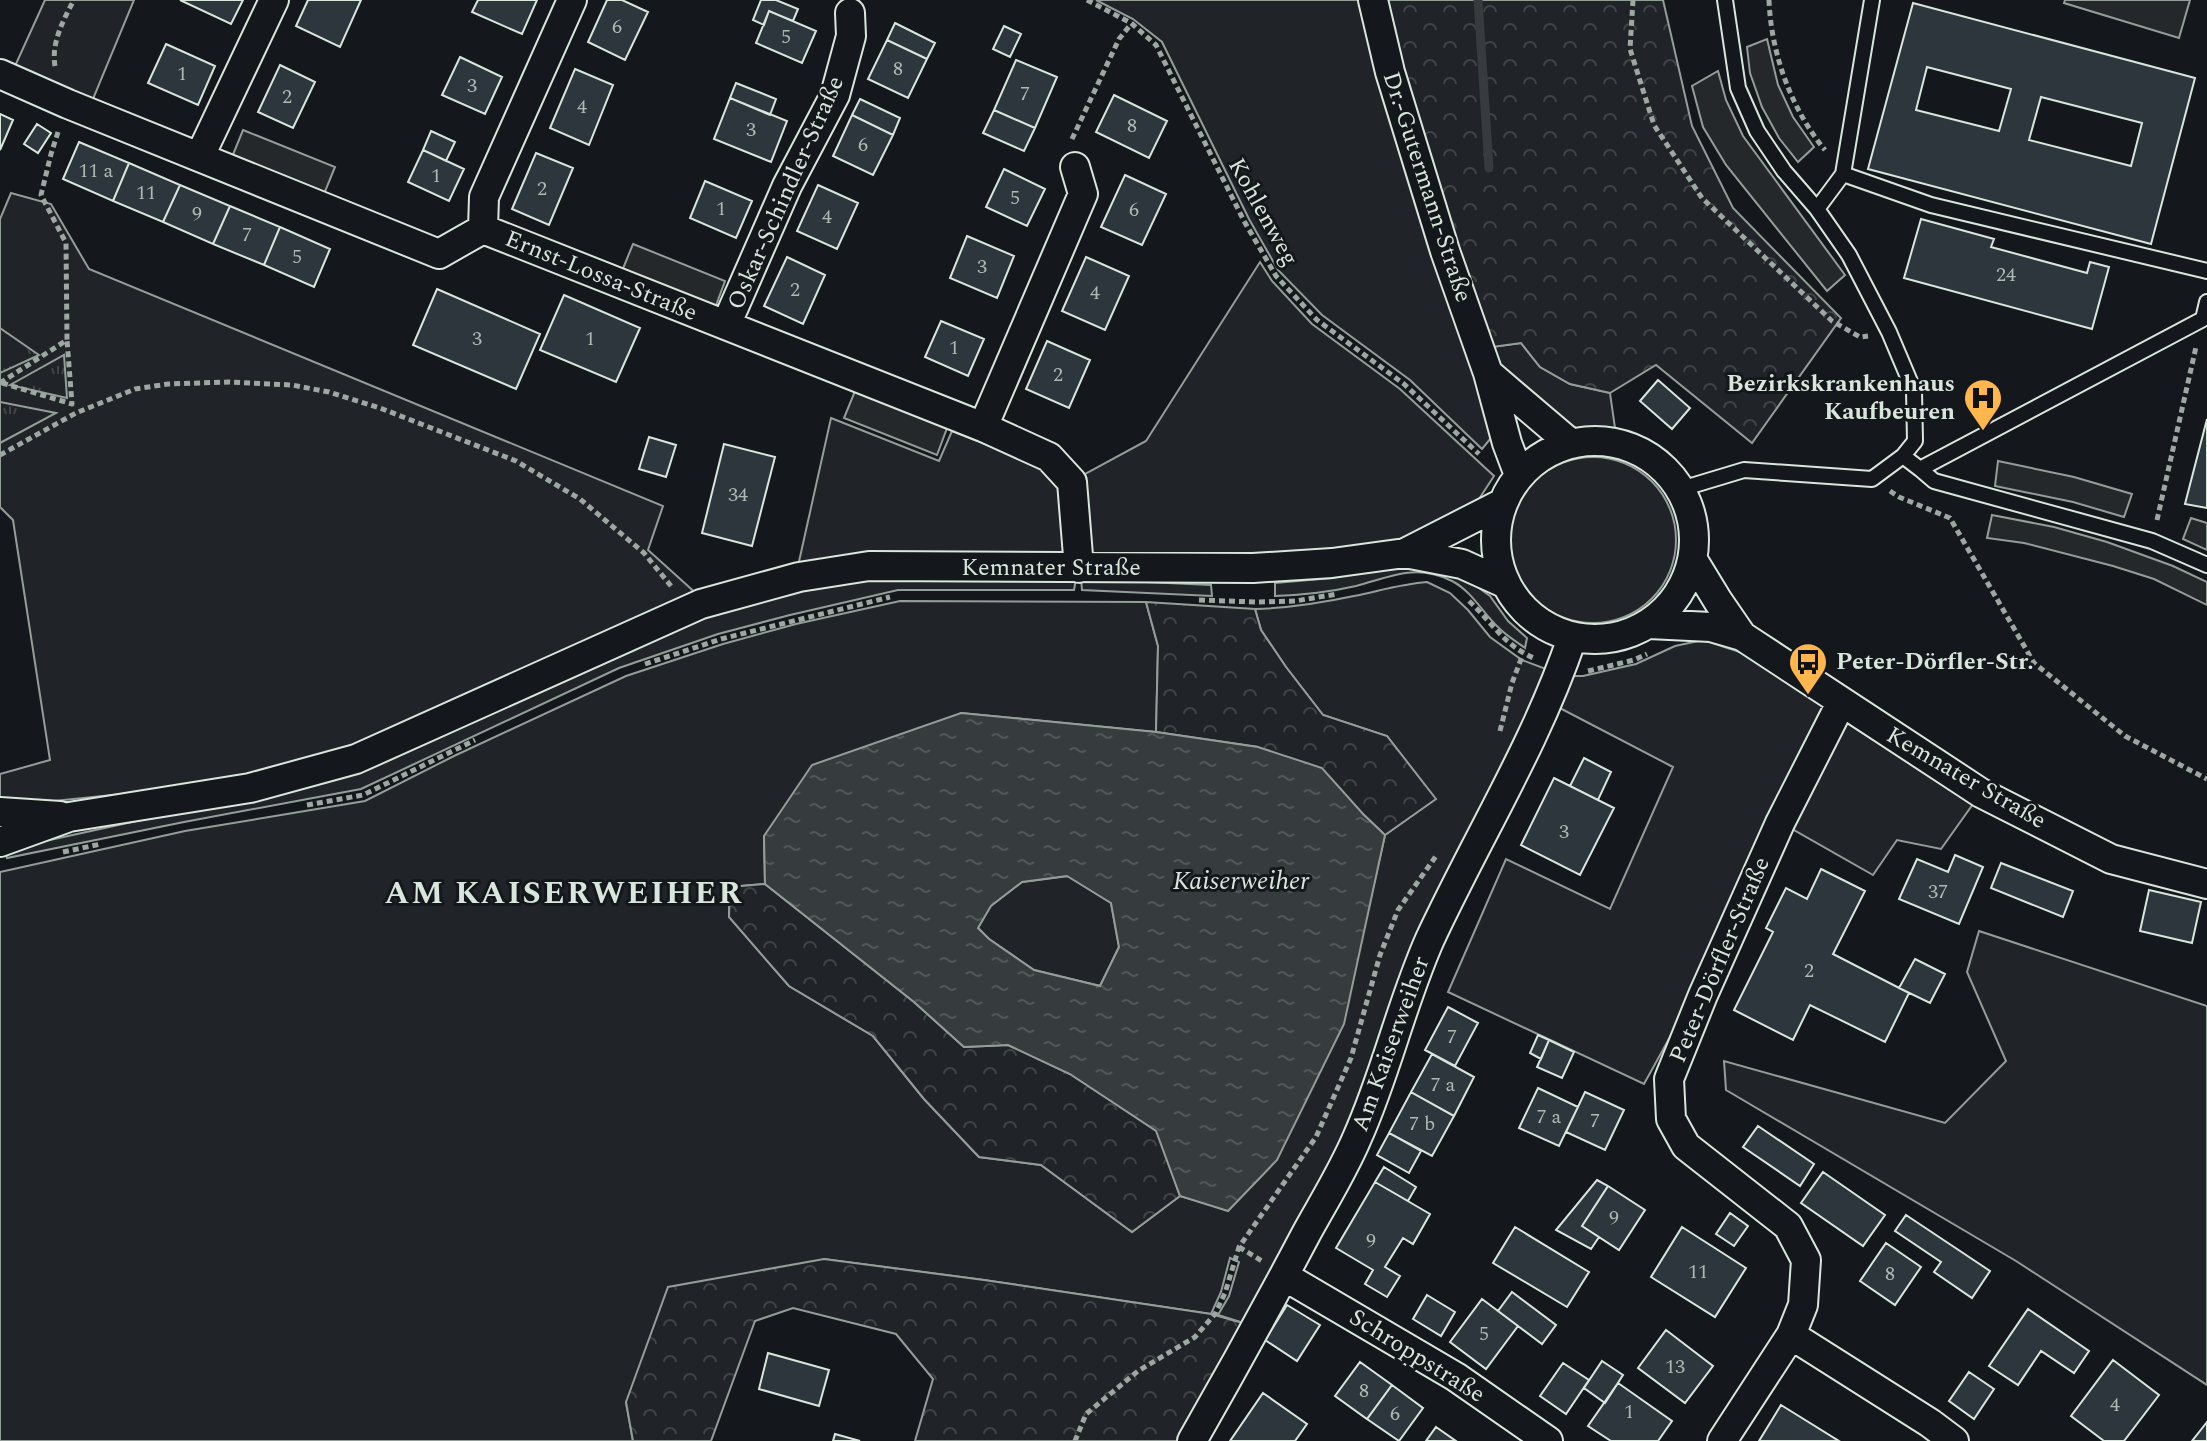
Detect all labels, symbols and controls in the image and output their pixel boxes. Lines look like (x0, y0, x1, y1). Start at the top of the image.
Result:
house number: 6 (612, 12, 622, 42)
house number: 5 (781, 22, 791, 52)
house number: 8 (893, 54, 903, 84)
house number: 1 (177, 59, 187, 89)
street label: Dr.-Gutermann-Straße (1373, 67, 1481, 307)
street label: Oskar-Schindler-Straße (718, 70, 854, 316)
house number: 3 (467, 71, 477, 101)
house number: 7 (1020, 79, 1030, 109)
house number: 2 (282, 82, 292, 112)
house number: 4 (577, 92, 587, 122)
house number: 8 (1127, 111, 1137, 141)
house number: 3 (746, 115, 756, 145)
house number: 6 (858, 130, 868, 160)
street label: Kohlenweg (1218, 151, 1308, 273)
house number: 11 a (79, 156, 114, 186)
house number: 1 (431, 161, 441, 191)
house number: 2 (537, 174, 547, 204)
house number: 11 (136, 178, 156, 208)
house number: 5 (1010, 183, 1020, 213)
house number: 1 (716, 194, 726, 224)
house number: 6 (1129, 195, 1139, 225)
house number: 9 (192, 199, 202, 229)
house number: 4 (822, 202, 832, 232)
house number: 7 (242, 220, 252, 250)
street label: Ernst-Lossa-Straße (499, 221, 703, 331)
house number: 5 (292, 242, 302, 272)
house number: 3 (977, 252, 987, 282)
house number: 24 (1996, 260, 2016, 290)
house number: 2 (790, 275, 800, 305)
house number: 4 (1090, 278, 1100, 308)
house number: 3 (472, 324, 482, 354)
house number: 1 (585, 324, 595, 354)
house number: 1 (949, 333, 959, 363)
house number: 2 (1053, 360, 1063, 390)
place label: Bezirkskrankenhaus Kaufbeuren (1726, 366, 1955, 430)
hospital icon: Bezirkskrankenhaus Kaufbeuren (1962, 377, 2004, 432)
house number: 34 (728, 480, 748, 510)
street label: Kemnater Straße (961, 550, 1141, 586)
bus stop icon: Peter-Dörfler-Str. (1787, 641, 1829, 696)
place label: Peter-Dörfler-Str. (1836, 644, 2034, 680)
street label: Kemnater Straße (1879, 718, 2053, 838)
house number: 3 (1559, 817, 1569, 847)
street label: Peter-Dörfler-Straße (1660, 851, 1780, 1069)
water label: Kaiserweiher (1173, 861, 1310, 901)
district label: AM KAISERWEIHER (384, 869, 744, 918)
house number: 37 (1928, 877, 1948, 907)
street label: Am Kaiserweiher (1343, 951, 1439, 1137)
house number: 2 (1804, 956, 1814, 986)
house number: 7 (1447, 1022, 1457, 1052)
house number: 7 a (1431, 1070, 1456, 1100)
house number: 7 a (1537, 1102, 1562, 1132)
house number: 7 (1590, 1106, 1600, 1136)
house number: 7 b (1409, 1109, 1435, 1139)
house number: 9 (1609, 1203, 1619, 1233)
house number: 9 (1366, 1226, 1376, 1256)
house number: 11 (1688, 1257, 1708, 1287)
house number: 8 (1885, 1259, 1895, 1289)
street label: Schroppstraße (1342, 1300, 1492, 1412)
house number: 5 (1479, 1319, 1489, 1349)
house number: 13 (1665, 1352, 1685, 1382)
house number: 8 (1359, 1376, 1369, 1406)
house number: 4 (2110, 1390, 2120, 1420)
house number: 1 (1624, 1397, 1634, 1427)
house number: 6 (1390, 1399, 1400, 1429)

